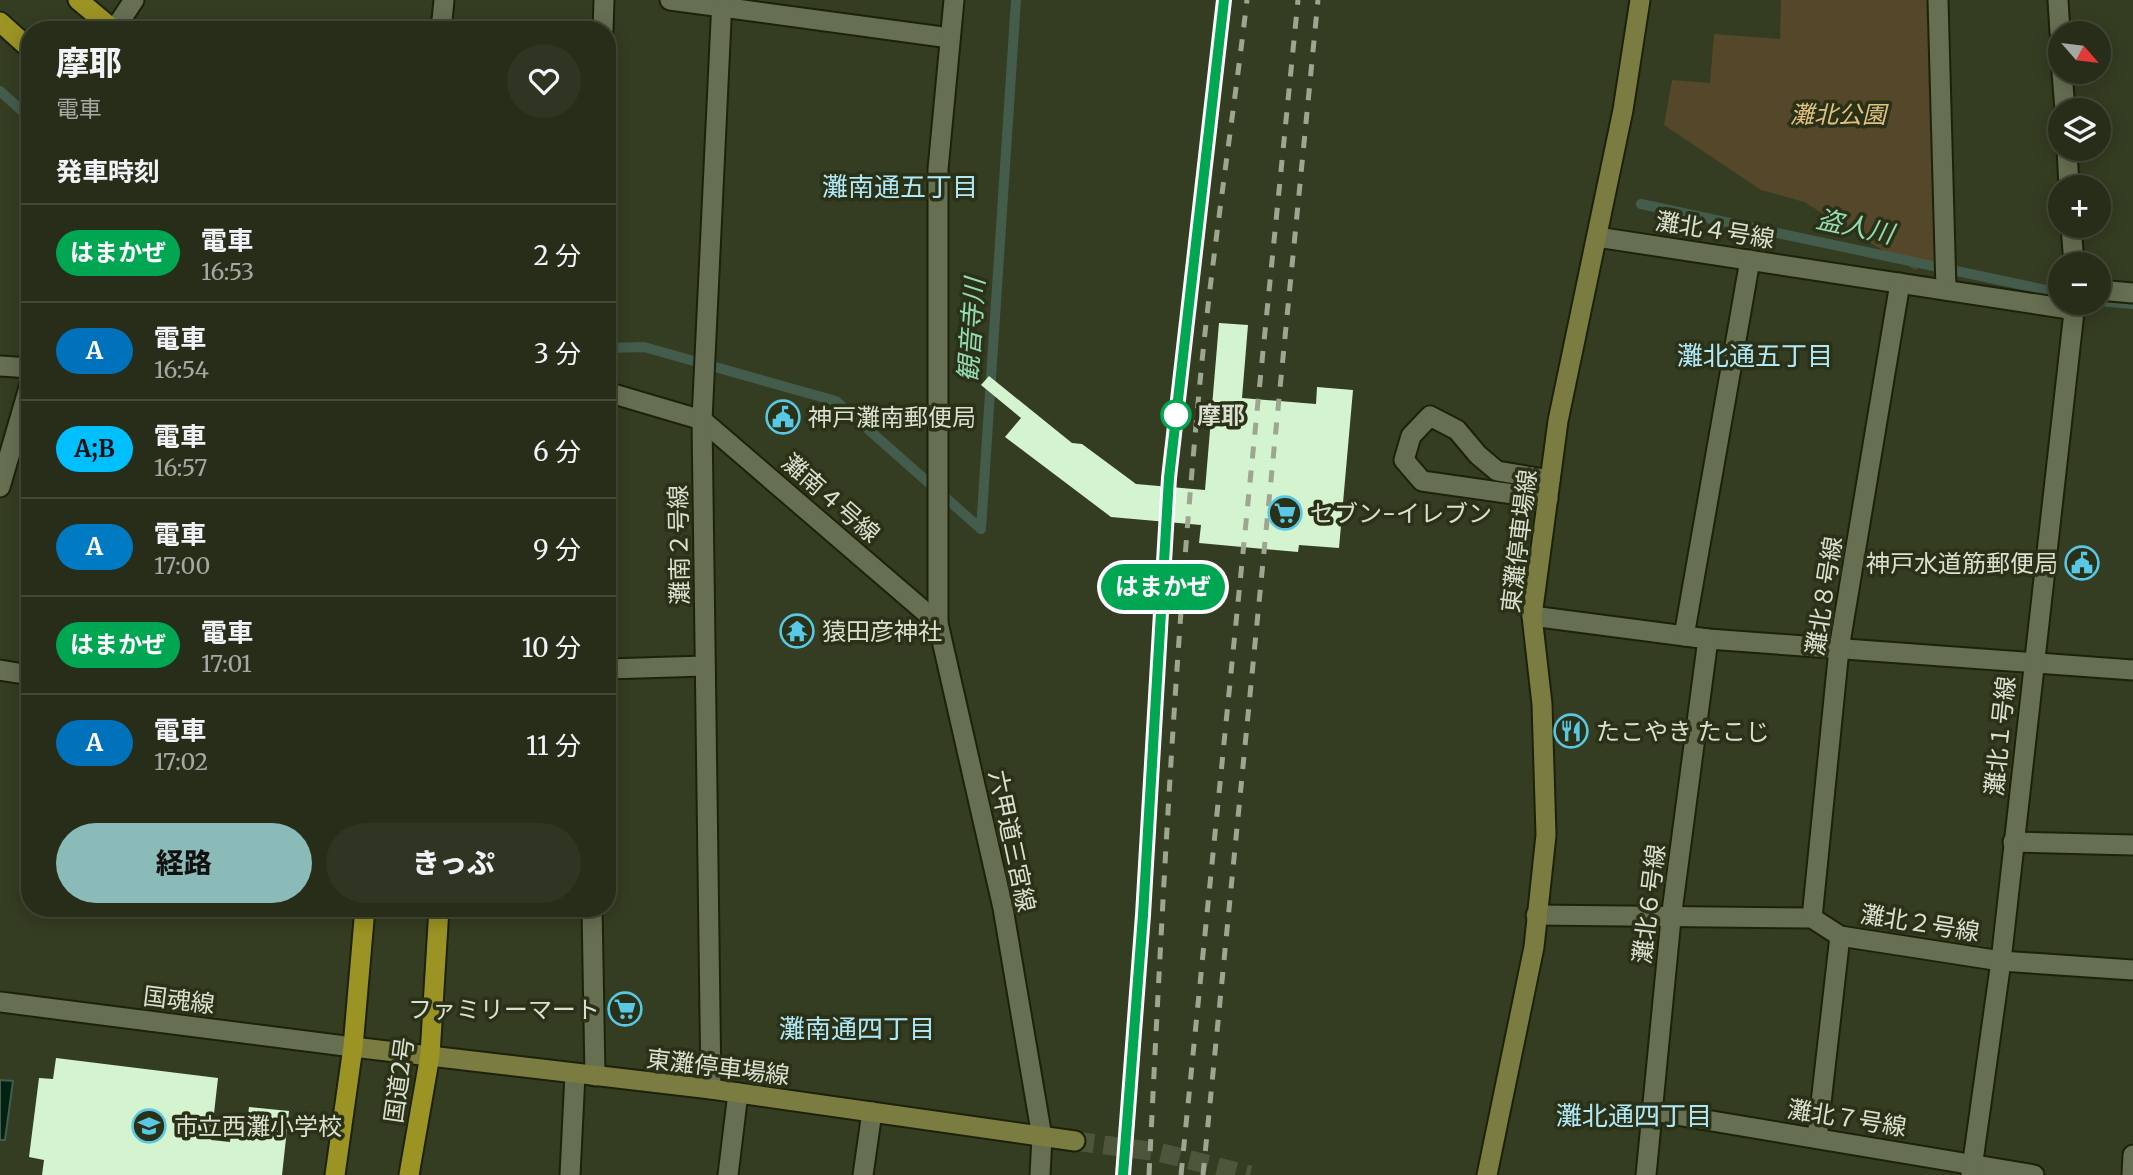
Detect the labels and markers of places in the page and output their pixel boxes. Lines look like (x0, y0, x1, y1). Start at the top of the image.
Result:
public building icon: 神戸灘南郵便局 (764, 398, 802, 436)
marker: 摩耶 (1161, 400, 1191, 430)
place label: 摩耶 (1197, 400, 1245, 431)
place label: 神戸灘南郵便局 (808, 402, 976, 433)
supermarket icon: セブン-イレブン (1266, 494, 1304, 532)
place label: セブン-イレブン (1310, 498, 1492, 529)
public building icon: 神戸水道筋郵便局 (2063, 544, 2101, 582)
place label: 神戸水道筋郵便局 (1866, 548, 2058, 579)
temple icon: 猿田彦神社 (778, 612, 816, 650)
place label: 猿田彦神社 (822, 616, 942, 647)
restaurant icon: たこやき たこじ (1552, 712, 1590, 750)
place label: たこやき たこじ (1596, 716, 1770, 747)
supermarket icon: ファミリーマート (606, 990, 644, 1028)
place label: ファミリーマート (408, 994, 600, 1025)
school or university icon: 市立西灘小学校 (130, 1107, 168, 1145)
place label: 市立西灘小学校 (174, 1111, 342, 1142)

